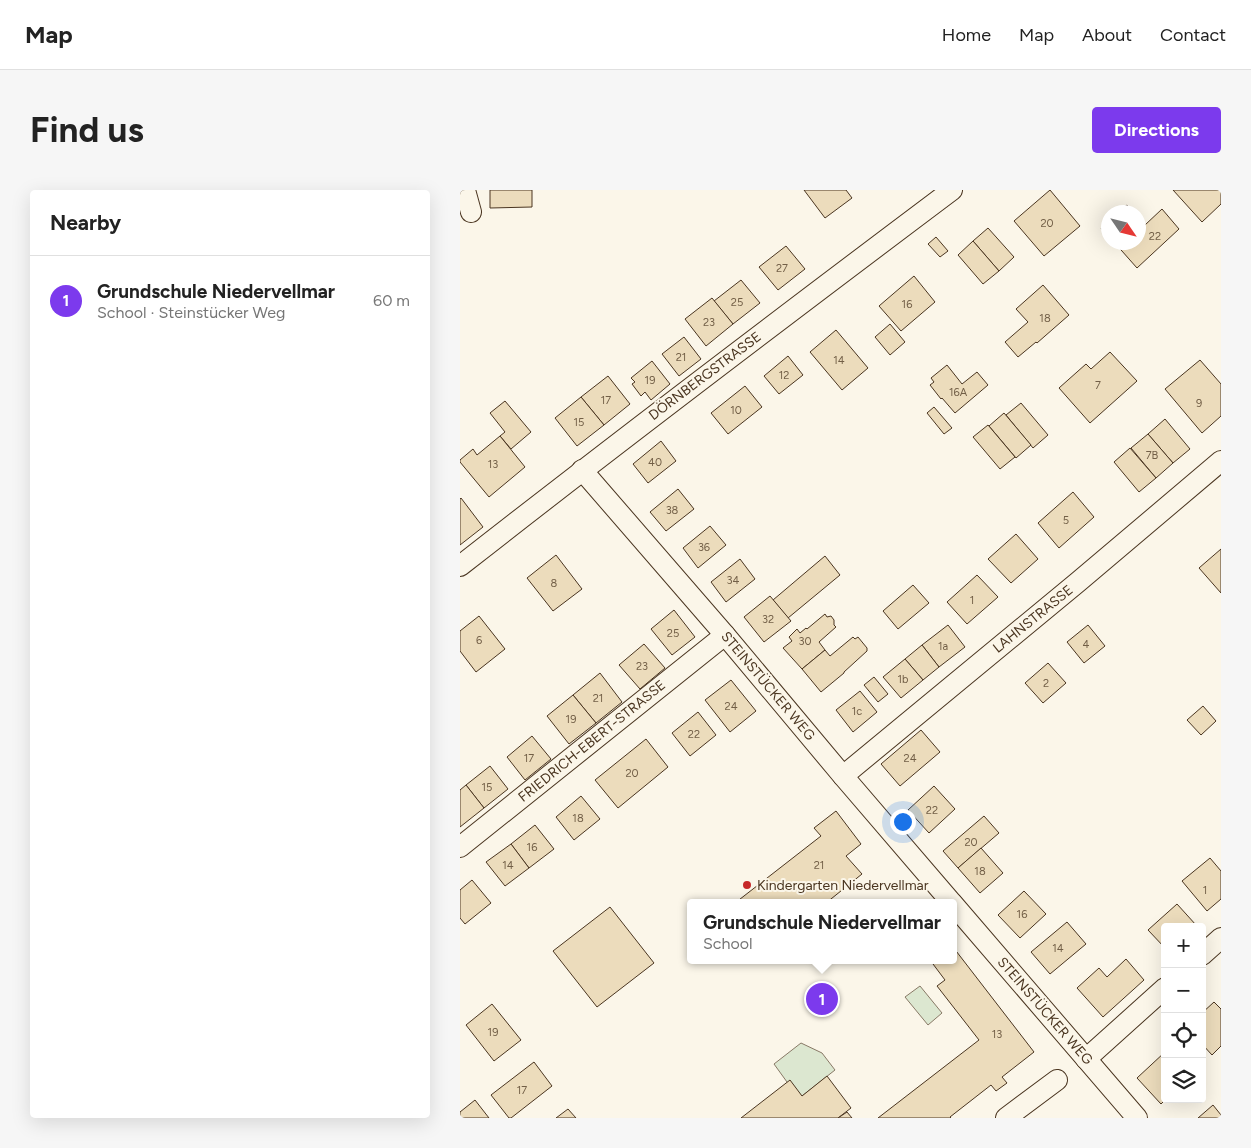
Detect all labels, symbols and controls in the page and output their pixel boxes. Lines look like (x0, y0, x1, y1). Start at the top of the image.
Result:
text: Map (25, 20, 73, 49)
text: Home (942, 24, 991, 46)
text: Map (1019, 24, 1054, 46)
text: About (1082, 24, 1132, 46)
text: Contact (1160, 24, 1226, 46)
button: Directions (1092, 107, 1221, 153)
text: Find us (30, 109, 144, 151)
north arrow (1101, 205, 1146, 250)
text: Nearby (50, 210, 121, 235)
house number: 20 (1040, 217, 1054, 230)
house number: 22 (1149, 230, 1161, 243)
house number: 27 (776, 262, 788, 275)
text: Grundschule Niedervellmar (97, 280, 335, 303)
text: 1 (63, 291, 69, 310)
text: 60 m (373, 291, 410, 310)
house number: 25 (731, 296, 743, 309)
house number: 16 (902, 298, 912, 311)
text: School · Steinstücker Weg (97, 303, 285, 322)
house number: 18 (1039, 312, 1051, 325)
house number: 23 (703, 316, 715, 329)
street label: DÖRNBERGSTRASSE (645, 328, 765, 424)
house number: 21 (676, 351, 686, 364)
house number: 14 (833, 354, 845, 367)
house number: 12 (779, 369, 789, 382)
house number: 19 (645, 374, 655, 387)
house number: 7 (1095, 379, 1101, 392)
house number: 16A (949, 386, 968, 399)
house number: 17 (601, 394, 611, 407)
house number: 9 (1196, 397, 1202, 410)
house number: 10 (730, 404, 742, 417)
house number: 15 (574, 416, 584, 429)
house number: 7B (1146, 449, 1159, 462)
house number: 40 (648, 456, 662, 469)
house number: 13 (488, 458, 498, 471)
house number: 38 (666, 504, 679, 517)
house number: 5 (1063, 514, 1069, 527)
house number: 36 (698, 541, 710, 554)
house number: 34 (727, 574, 740, 587)
house number: 8 (551, 577, 558, 590)
street label: LAHNSTRASSE (989, 581, 1077, 657)
house number: 1 (970, 594, 974, 607)
house number: 32 (762, 613, 774, 626)
house number: 25 (667, 627, 679, 640)
street label: STEINSTÜCKER WEG (717, 628, 819, 744)
house number: 6 (476, 634, 482, 647)
house number: 30 (798, 635, 812, 648)
house number: 4 (1083, 638, 1090, 651)
house number: 1a (938, 640, 948, 653)
house number: 23 (636, 660, 648, 673)
house number: 1b (898, 673, 909, 686)
street label: FRIEDRICH-EBERT-STRASSE (515, 676, 669, 806)
house number: 2 (1043, 677, 1049, 690)
house number: 21 (593, 692, 603, 705)
house number: 24 (725, 700, 738, 713)
house number: 1c (852, 705, 862, 718)
house number: 19 (566, 713, 576, 726)
house number: 22 (688, 728, 700, 741)
house number: 17 (524, 752, 534, 765)
house number: 24 (904, 752, 917, 765)
house number: 20 (625, 767, 639, 780)
house number: 15 (482, 781, 492, 794)
house number: 22 (926, 804, 938, 817)
your location (890, 809, 916, 835)
house number: 18 (572, 812, 584, 825)
house number: 20 (964, 836, 978, 849)
house number: 16 (527, 841, 537, 854)
house number: 14 (502, 859, 514, 872)
house number: 21 (814, 859, 824, 872)
house number: 18 (974, 865, 986, 878)
place label: Kindergarten Niedervellmar (757, 877, 929, 894)
marker: Kindergarten Niedervellmar (741, 879, 753, 891)
house number: 1 (1203, 884, 1207, 897)
popup (687, 899, 957, 964)
house number: 16 (1017, 908, 1027, 921)
text: Grundschule Niedervellmar (703, 911, 941, 934)
map controls (1161, 923, 1206, 1103)
button: + (1161, 923, 1206, 968)
text: School (703, 934, 752, 953)
house number: 14 (1052, 942, 1064, 955)
street label: STEINSTÜCKER WEG (994, 954, 1097, 1069)
button: − (1161, 968, 1206, 1013)
pin: 1 (806, 980, 838, 1018)
button: locate (1161, 1013, 1206, 1058)
house number: 19 (488, 1026, 498, 1039)
house number: 13 (992, 1028, 1002, 1041)
button: layers (1161, 1058, 1206, 1103)
house number: 17 (517, 1084, 527, 1097)

